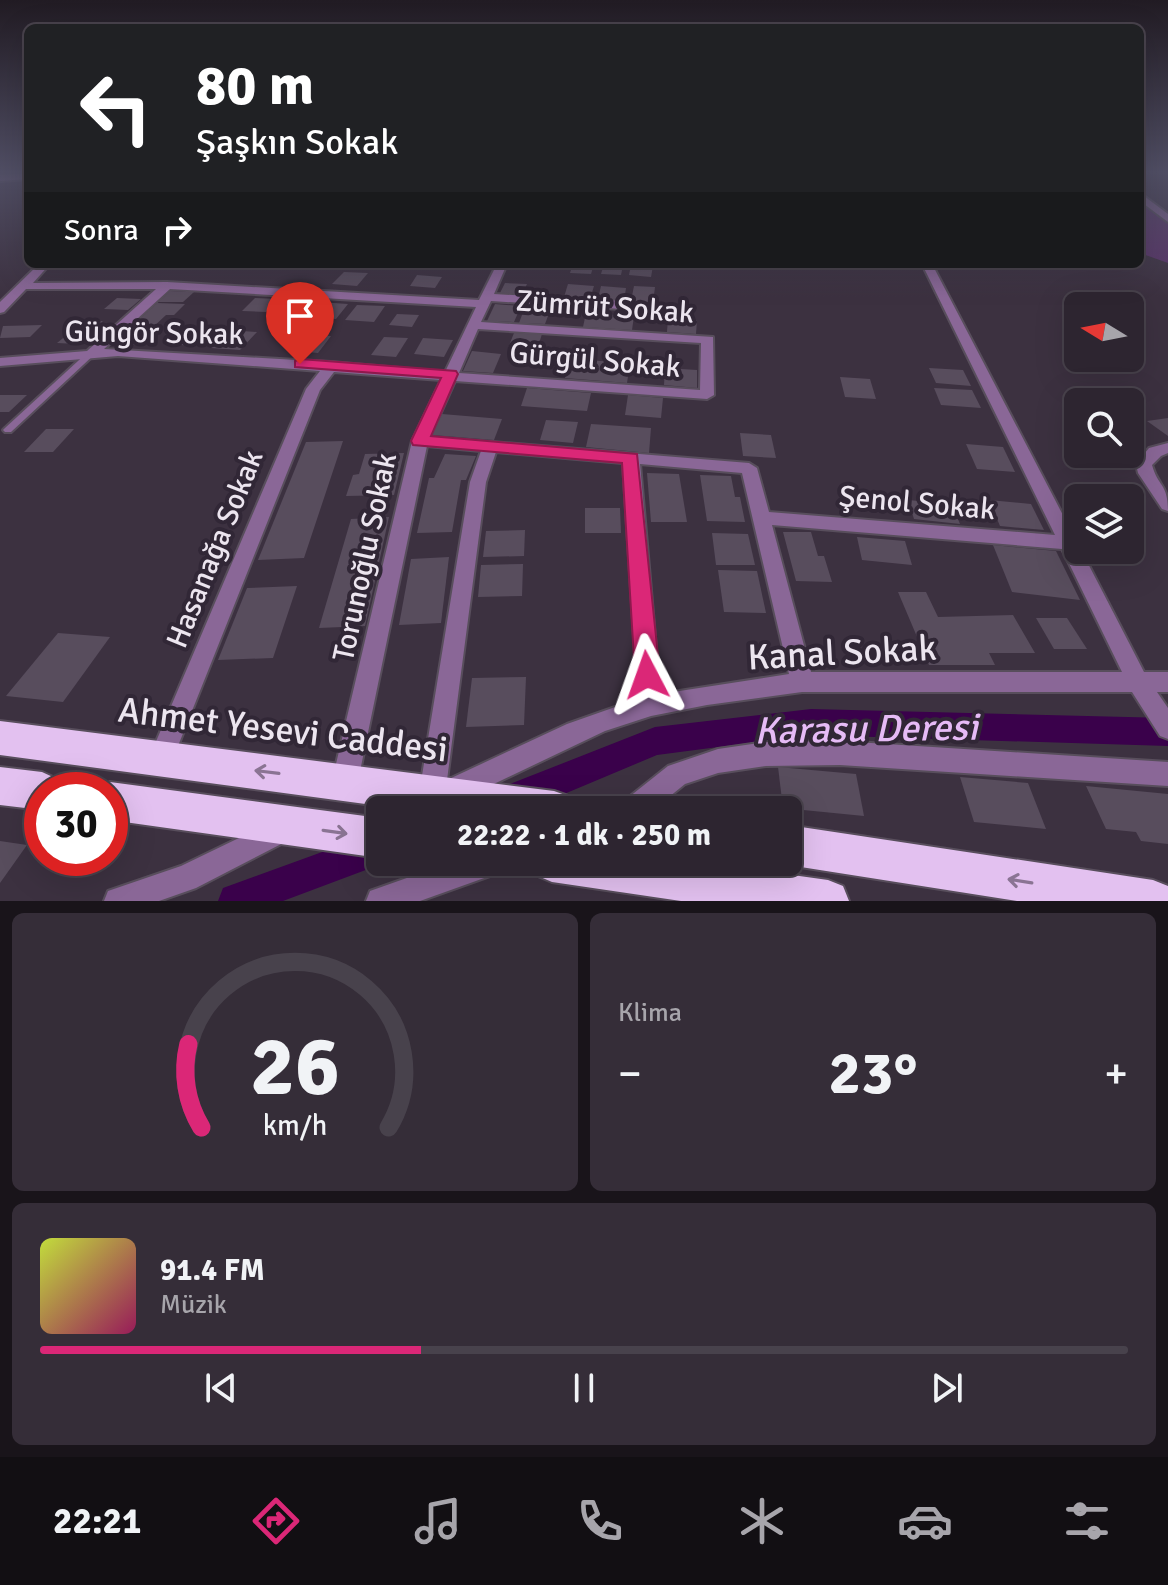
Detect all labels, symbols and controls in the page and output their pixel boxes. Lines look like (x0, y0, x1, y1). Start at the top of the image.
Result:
text: 80 m (196, 51, 314, 120)
icon: left (64, 56, 168, 160)
text: Şaşkın Sokak (196, 120, 398, 165)
icon: right (155, 208, 199, 252)
text: Sonra (64, 212, 139, 249)
pin (266, 282, 334, 364)
street label: Zümrüt Sokak (515, 282, 695, 332)
north arrow (1064, 292, 1144, 372)
map controls (1064, 292, 1144, 564)
icon: arrive (278, 294, 322, 338)
street label: Güngör Sokak (64, 313, 244, 353)
street label: Gürgül Sokak (508, 334, 682, 386)
button: search (1064, 388, 1144, 468)
street label: Hasanağa Sokak (158, 445, 272, 653)
street label: Torunoğlu Sokak (325, 449, 405, 665)
street label: Şenol Sokak (837, 478, 997, 528)
button: layers (1064, 484, 1144, 564)
street label: Kanal Sokak (746, 626, 938, 680)
position arrow (605, 633, 689, 717)
street label: Ahmet Yesevi Caddesi (116, 687, 450, 773)
water label: Karasu Deresi (754, 703, 982, 754)
one-way arrow (254, 764, 281, 779)
speed limit sign: 30 (24, 772, 128, 876)
text: 22:22 · 1 dk · 250 m (457, 817, 711, 854)
one-way arrow (322, 825, 347, 840)
one-way arrow (1008, 873, 1033, 888)
text: Klima (618, 997, 682, 1029)
text: 26 (250, 1016, 340, 1118)
text: 23° (829, 1037, 917, 1111)
text: − (618, 1047, 642, 1101)
text: + (1104, 1047, 1128, 1101)
text: km/h (263, 1108, 327, 1143)
text: 91.4 FM (160, 1252, 265, 1289)
text: Müzik (160, 1289, 227, 1321)
icon: previous (199, 1366, 243, 1410)
icon: pause (562, 1366, 606, 1410)
icon: next (925, 1366, 969, 1410)
icon: directions (248, 1493, 304, 1549)
icon: music (410, 1493, 466, 1549)
icon: phone (572, 1493, 628, 1549)
icon: climate (734, 1493, 790, 1549)
icon: car (897, 1493, 953, 1549)
icon: filters (1059, 1493, 1115, 1549)
text: 22:21 (53, 1499, 141, 1544)

